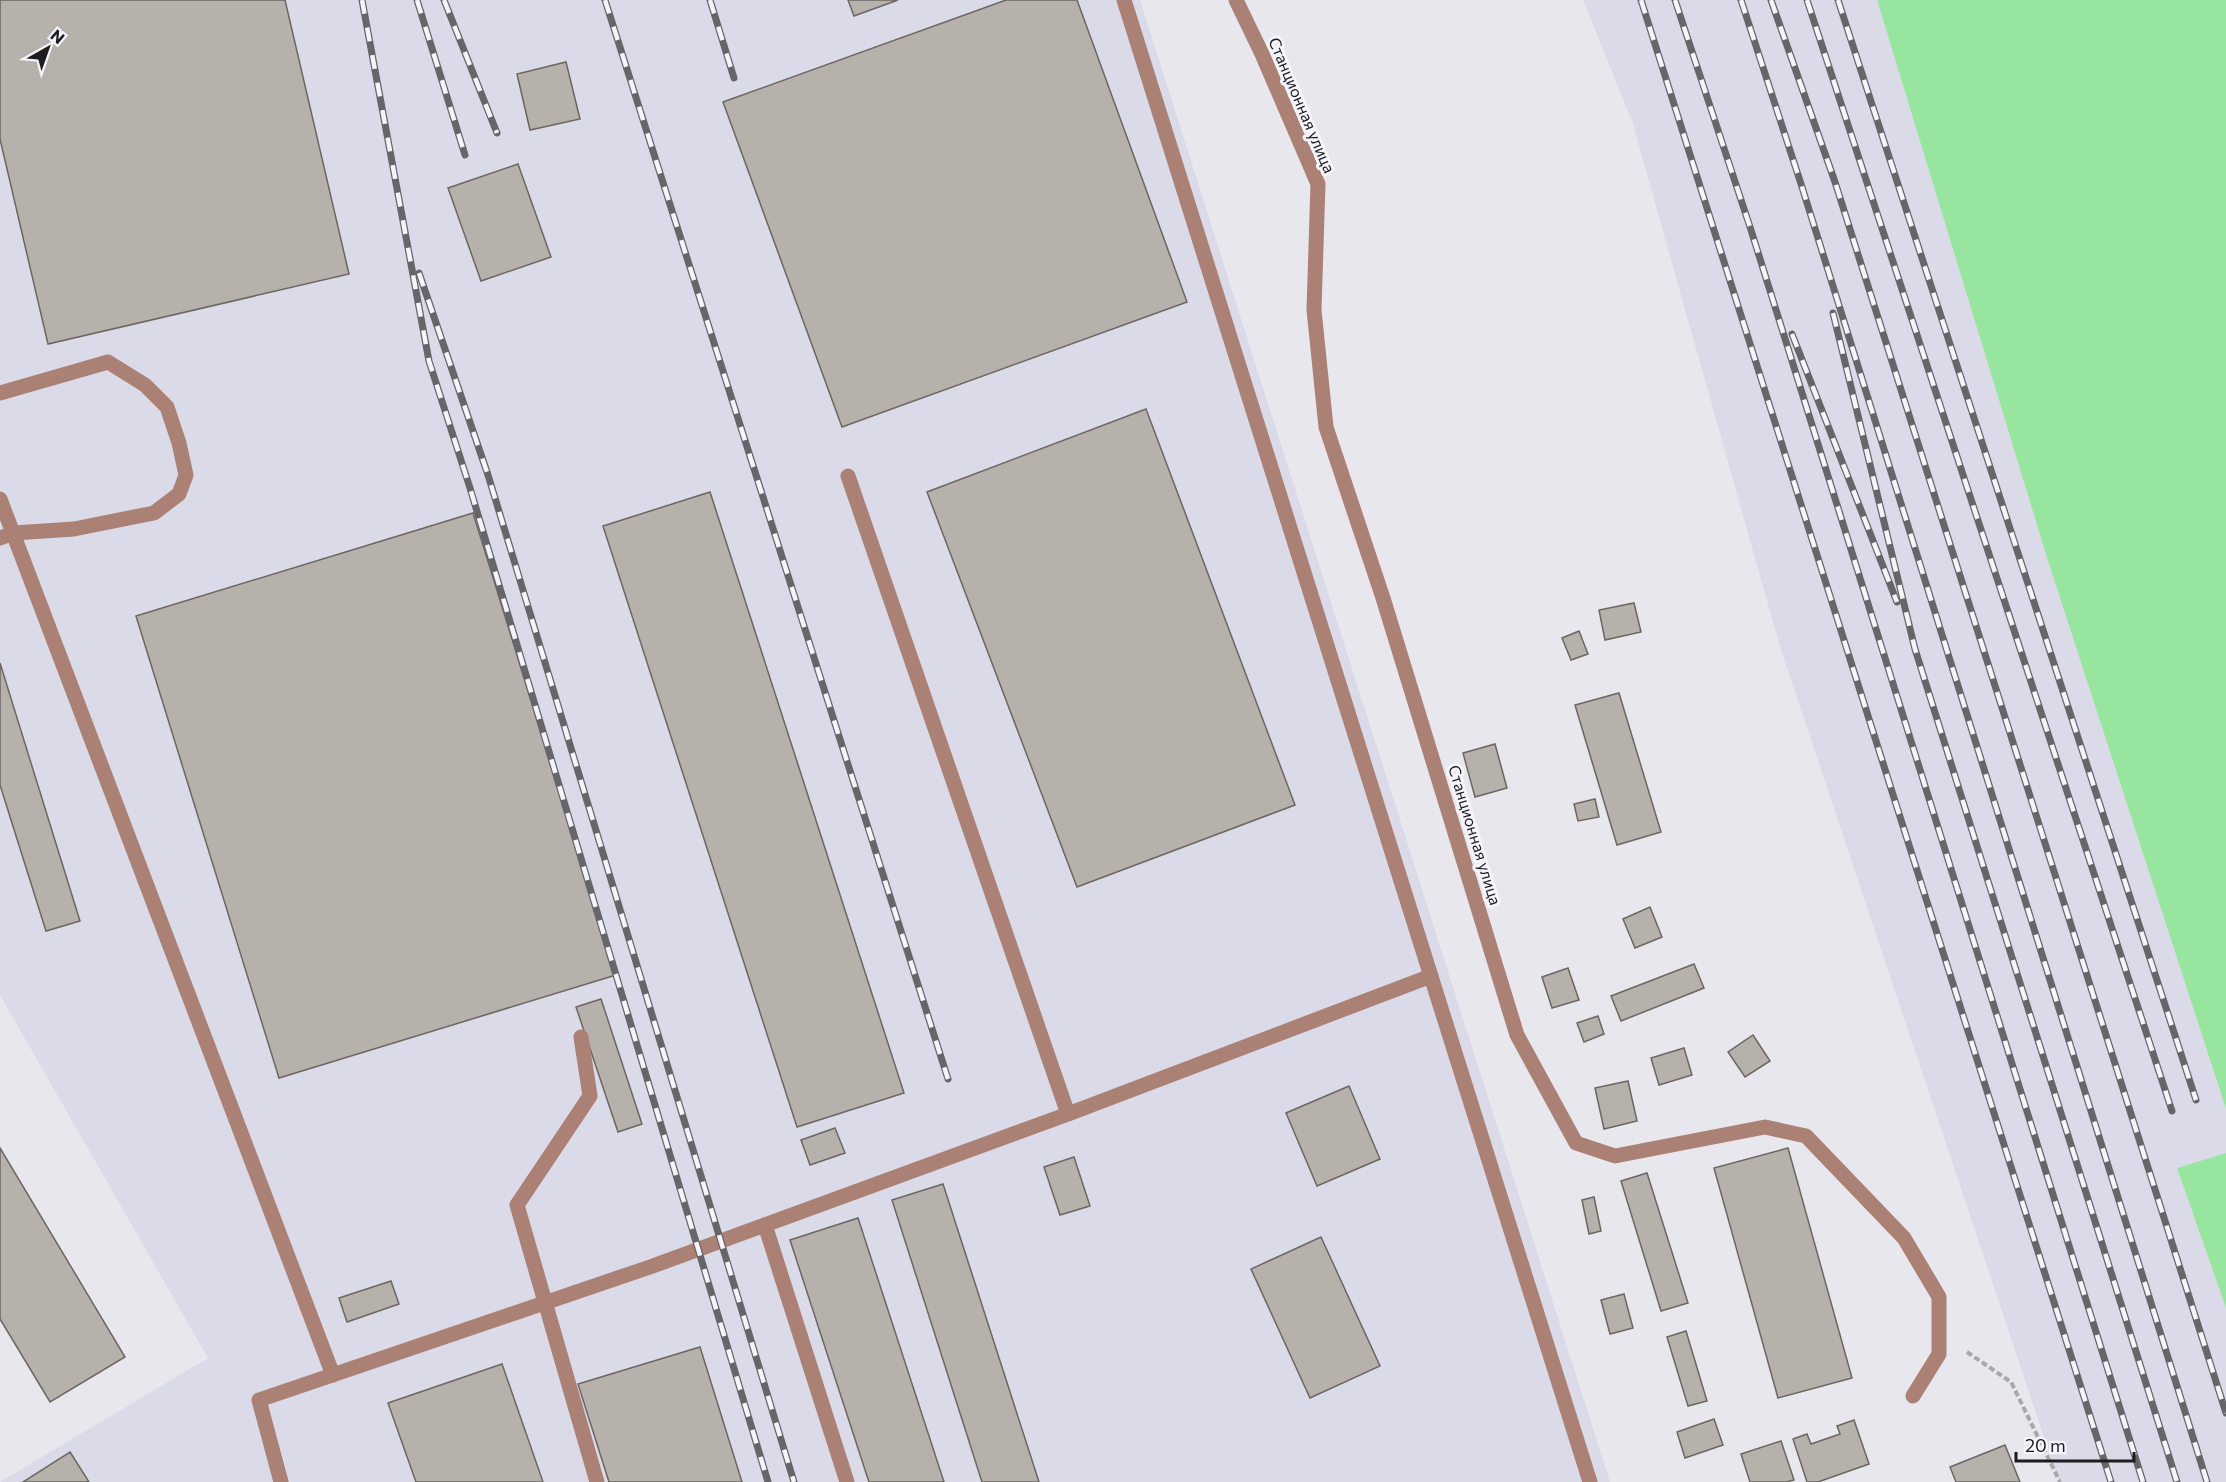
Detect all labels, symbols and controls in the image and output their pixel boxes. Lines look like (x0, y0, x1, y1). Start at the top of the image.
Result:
north arrow (18, 18, 78, 78)
text: N (47, 25, 69, 47)
street label: Станционная улица (1265, 34, 1340, 175)
street label: Станционная улица (1445, 763, 1506, 907)
scale bar (2016, 1425, 2134, 1463)
text: 20 m (2025, 1434, 2066, 1456)

